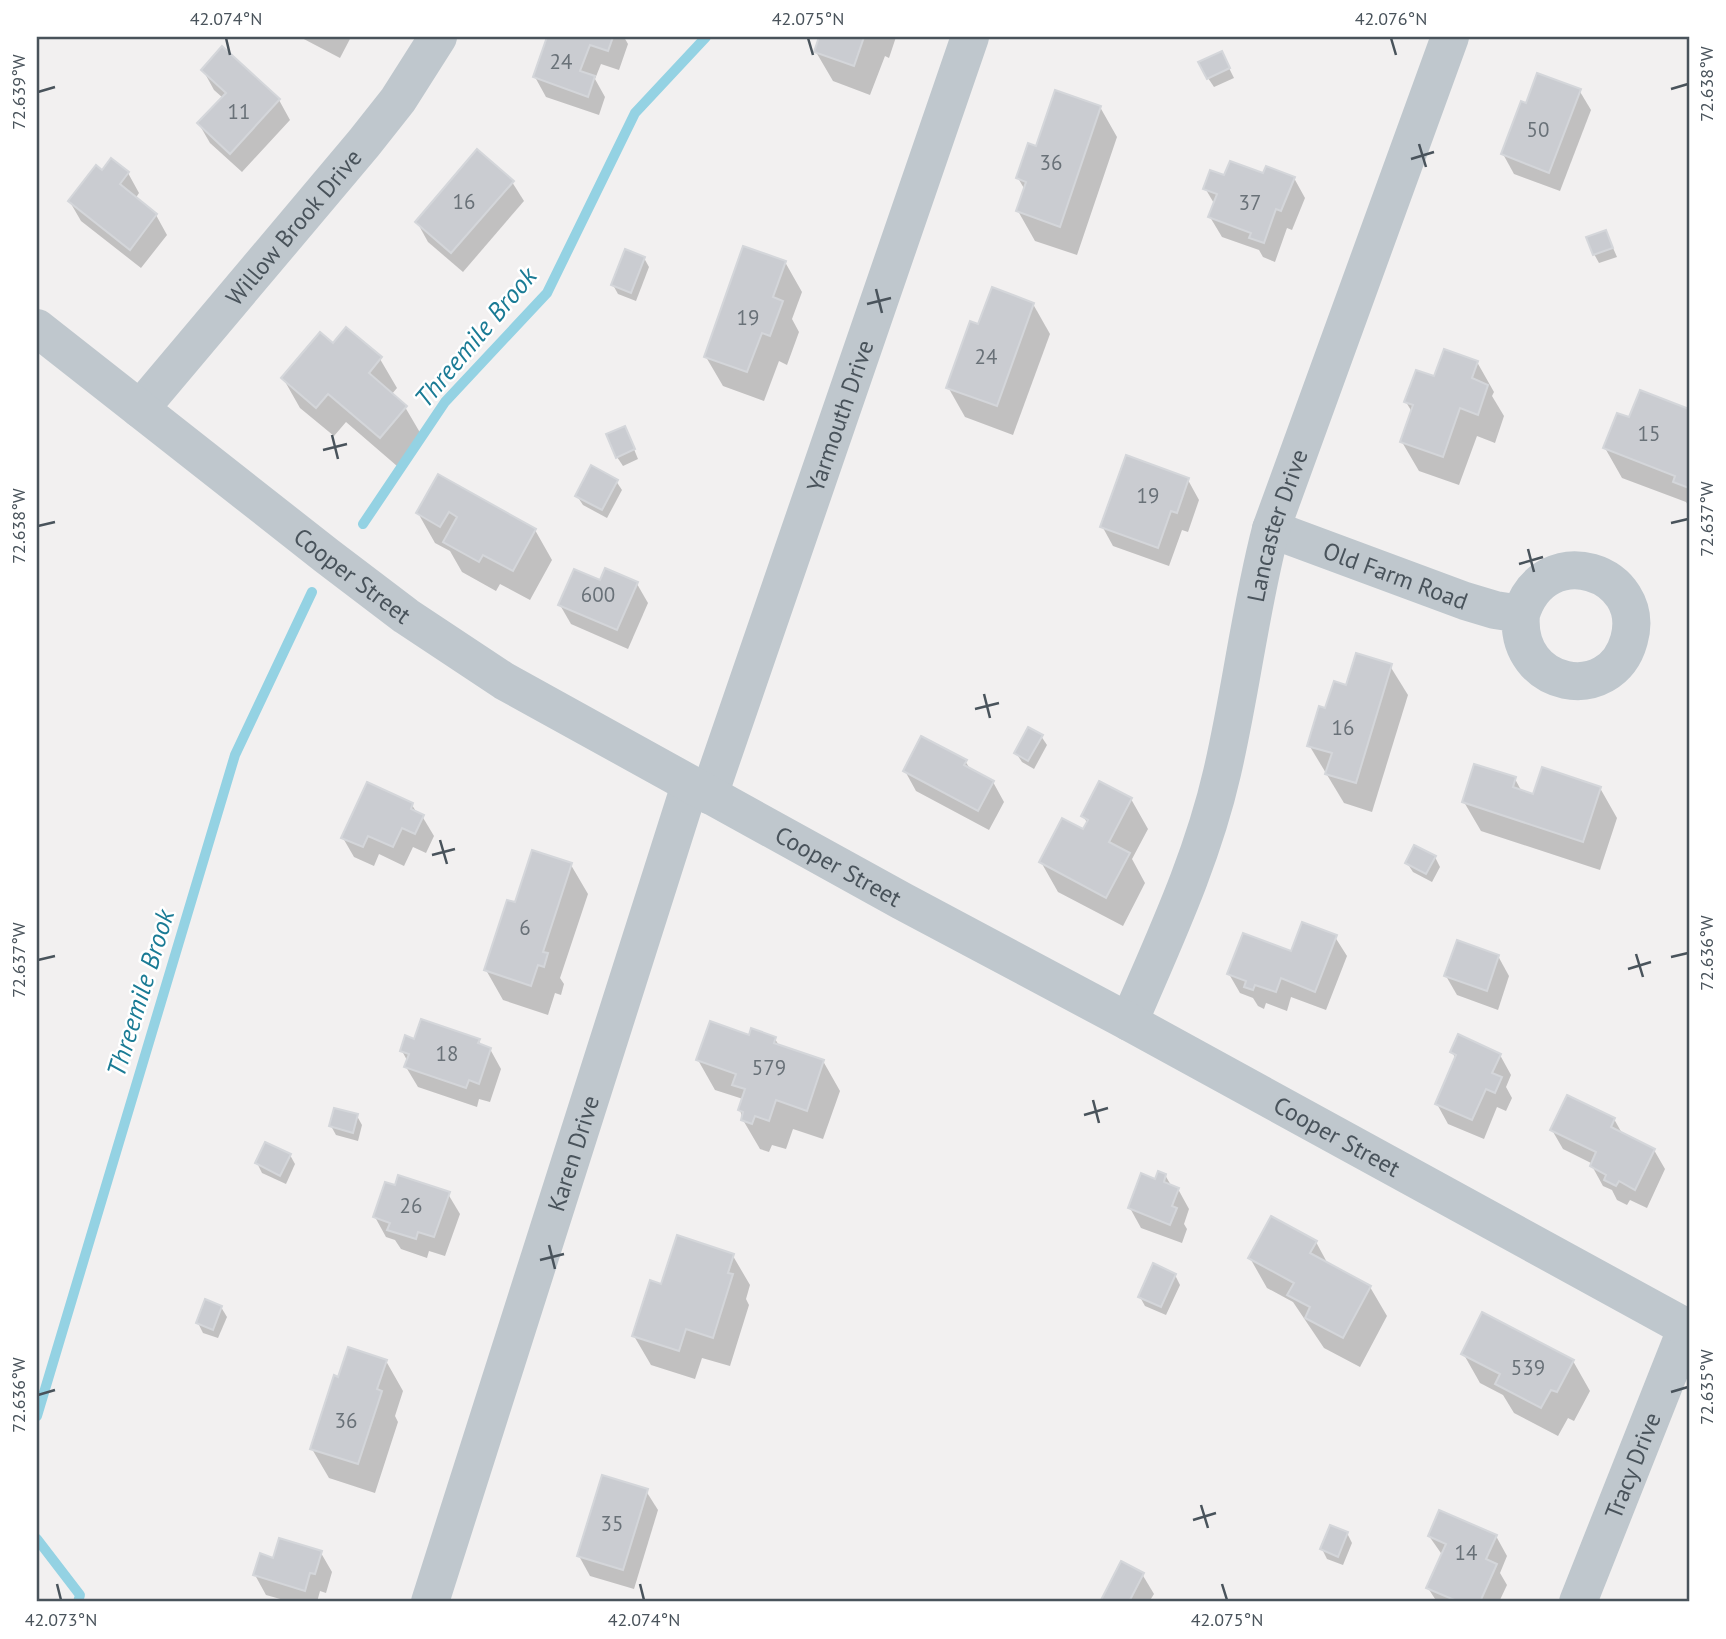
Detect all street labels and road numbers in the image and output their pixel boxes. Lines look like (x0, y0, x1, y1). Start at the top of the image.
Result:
street label: Willow Brook Drive (219, 142, 368, 312)
street label: Yarmouth Drive (799, 336, 880, 496)
street label: Lancaster Drive (1240, 445, 1314, 604)
street label: Cooper Street (288, 520, 418, 630)
street label: Old Farm Road (1319, 534, 1472, 616)
street label: Cooper Street (770, 819, 907, 913)
street label: Cooper Street (1268, 1089, 1406, 1183)
street label: Karen Drive (540, 1091, 606, 1215)
street label: Tracy Drive (1597, 1408, 1667, 1523)

